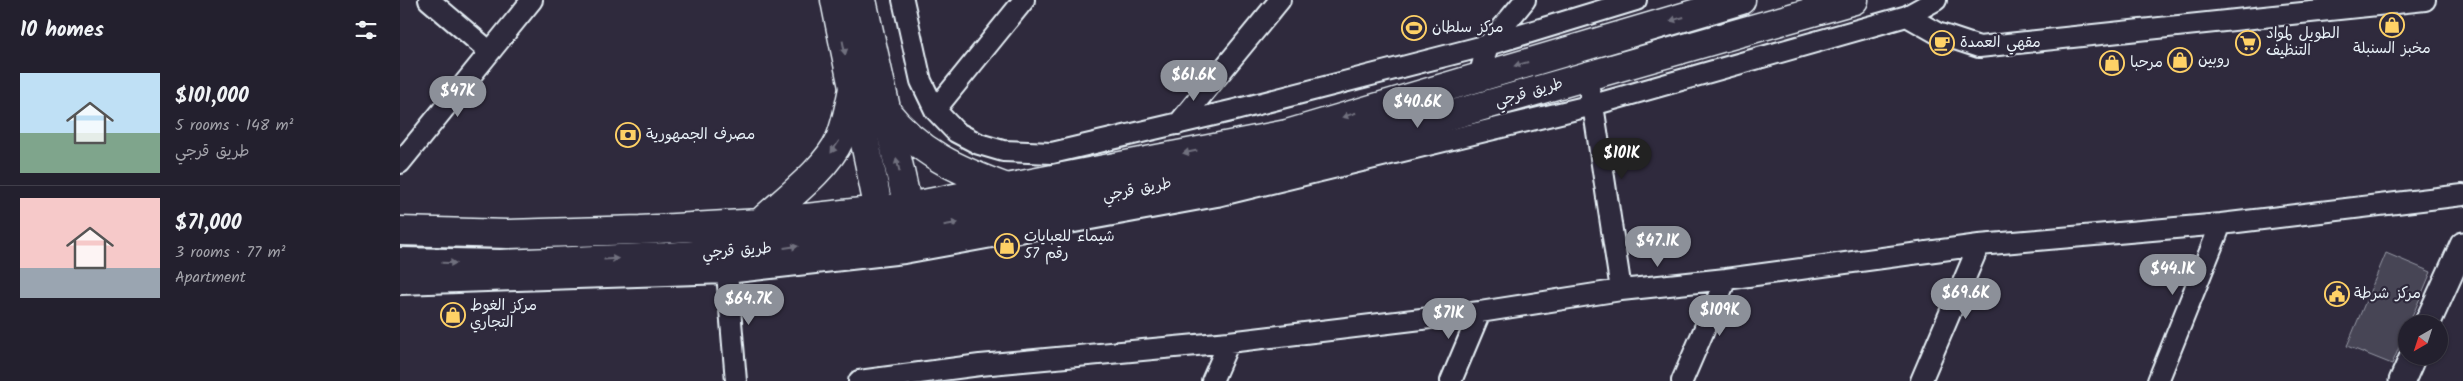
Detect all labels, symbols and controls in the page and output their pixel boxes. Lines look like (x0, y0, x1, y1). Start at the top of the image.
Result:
shop icon: مخبز السنبلة (2379, 12, 2405, 38)
text: 10 homes (20, 14, 104, 47)
sports icon: مركز سلطان (1401, 15, 1427, 41)
one-way arrow (1670, 15, 1685, 23)
icon: filters (352, 16, 380, 44)
place label: مركز سلطان (1432, 16, 1504, 40)
place label: الطويل لمواد التنظيف (2266, 22, 2340, 63)
cafe icon: مقهي العمدة (1929, 30, 1955, 56)
supermarket icon: الطويل لمواد التنظيف (2235, 30, 2261, 56)
place label: مقهي العمدة (1960, 31, 2041, 55)
place label: مخبز السنبلة (2353, 37, 2431, 61)
one-way arrow (840, 40, 848, 55)
shop icon: روبين (2167, 47, 2193, 73)
place label: روبين (2198, 48, 2230, 72)
shop icon: مرحبا (2099, 50, 2125, 76)
place label: مرحبا (2130, 51, 2163, 75)
pin: $61.6K (1153, 59, 1235, 102)
one-way arrow (1514, 61, 1529, 69)
text: $61.6K (1171, 63, 1217, 88)
street label: طريق قرجي (1492, 72, 1566, 114)
pin: $47K (428, 76, 488, 118)
text: $47K (440, 79, 476, 104)
text: $101,000 (175, 80, 249, 113)
pin: $40.6K (1377, 86, 1459, 129)
text: $40.6K (1394, 90, 1442, 115)
icon: home (60, 93, 120, 153)
one-way arrow (1341, 112, 1356, 120)
text: 5 rooms · 148 m² (175, 113, 294, 138)
bank icon: مصرف الجمهورية (615, 122, 641, 148)
place label: مصرف الجمهورية (646, 123, 755, 147)
pin: $101K (1587, 138, 1657, 180)
text: طريق قرجي (175, 139, 249, 164)
one-way arrow (830, 140, 840, 153)
text: $101K (1604, 141, 1640, 166)
one-way arrow (1182, 148, 1198, 156)
one-way arrow (894, 158, 902, 173)
street label: طريق قرجي (1100, 172, 1174, 208)
text: $71,000 (175, 207, 242, 240)
icon: home (60, 218, 120, 278)
one-way arrow (944, 219, 960, 227)
place label: شيماء للعبايات رقم 57 (1024, 225, 1115, 266)
pin: $47.1K (1617, 226, 1699, 268)
text: $47.1K (1636, 229, 1680, 254)
shop icon: شيماء للعبايات رقم 57 (994, 233, 1020, 259)
street label: طريق قرجي (701, 237, 773, 265)
text: 3 rooms · 77 m² (175, 240, 285, 265)
one-way arrow (783, 243, 799, 251)
pin: $44.1K (2132, 254, 2214, 296)
one-way arrow (603, 255, 619, 263)
text: $44.1K (2150, 257, 2196, 282)
one-way arrow (441, 259, 457, 267)
text: Apartment (175, 265, 246, 290)
pin: $69.6K (1925, 278, 2007, 320)
text: $69.6K (1942, 281, 1990, 306)
public building icon: مركز شرطة (2324, 281, 2350, 307)
place label: مركز شرطة (2354, 282, 2421, 306)
pin: $64.7K (708, 284, 790, 326)
text: $64.7K (725, 287, 773, 312)
place label: مركز الغوط التجاري (470, 294, 537, 335)
pin: $109K (1685, 294, 1755, 337)
pin: $71K (1419, 298, 1479, 340)
text: $109K (1700, 298, 1740, 323)
text: $71K (1433, 301, 1465, 326)
shop icon: مركز الغوط التجاري (440, 302, 466, 328)
north arrow (2398, 315, 2448, 365)
map controls (2398, 315, 2448, 365)

